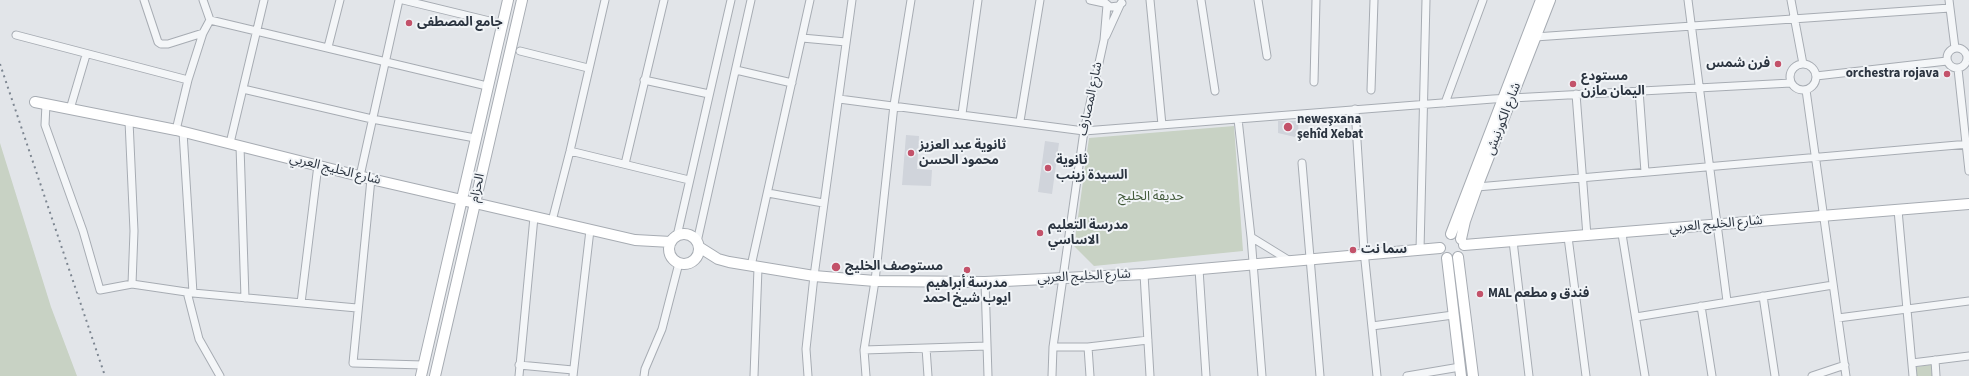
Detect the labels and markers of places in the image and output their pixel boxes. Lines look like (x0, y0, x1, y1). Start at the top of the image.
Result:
place label: جامع المصطفى (417, 15, 503, 31)
marker: جامع المصطفى (404, 18, 414, 28)
place label: فرن شمس (1706, 56, 1770, 72)
marker: فرن شمس (1773, 59, 1783, 69)
place label: orchestra rojava (1846, 66, 1939, 82)
place label: مستودع اليمان مازن (1581, 69, 1645, 100)
marker: orchestra rojava (1942, 69, 1952, 79)
marker: مستودع اليمان مازن (1568, 79, 1578, 89)
place label: neweşxana şehîd Xebat (1297, 112, 1363, 143)
marker: neweşxana şehîd Xebat (1282, 121, 1294, 133)
place label: ثانوية عبد العزيز محمود الحسن (919, 138, 1006, 169)
marker: ثانوية عبد العزيز محمود الحسن (906, 148, 916, 158)
place label: ثانوية السيدة زينب (1056, 153, 1128, 184)
marker: ثانوية السيدة زينب (1043, 163, 1053, 173)
place label: مدرسة التعليم الاساسي (1048, 218, 1128, 249)
marker: مدرسة التعليم الاساسي (1035, 228, 1045, 238)
place label: سما نت (1361, 242, 1407, 258)
marker: سما نت (1348, 245, 1358, 255)
place label: مستوصف الخليج (845, 259, 943, 275)
marker: مستوصف الخليج (830, 261, 842, 273)
marker: مدرسة أبراهيم ايوب شيخ احمد (962, 265, 972, 275)
place label: مدرسة أبراهيم ايوب شيخ احمد (923, 276, 1011, 307)
place label: MAL فندق و مطعم (1488, 286, 1589, 302)
marker: MAL فندق و مطعم (1475, 289, 1485, 299)

